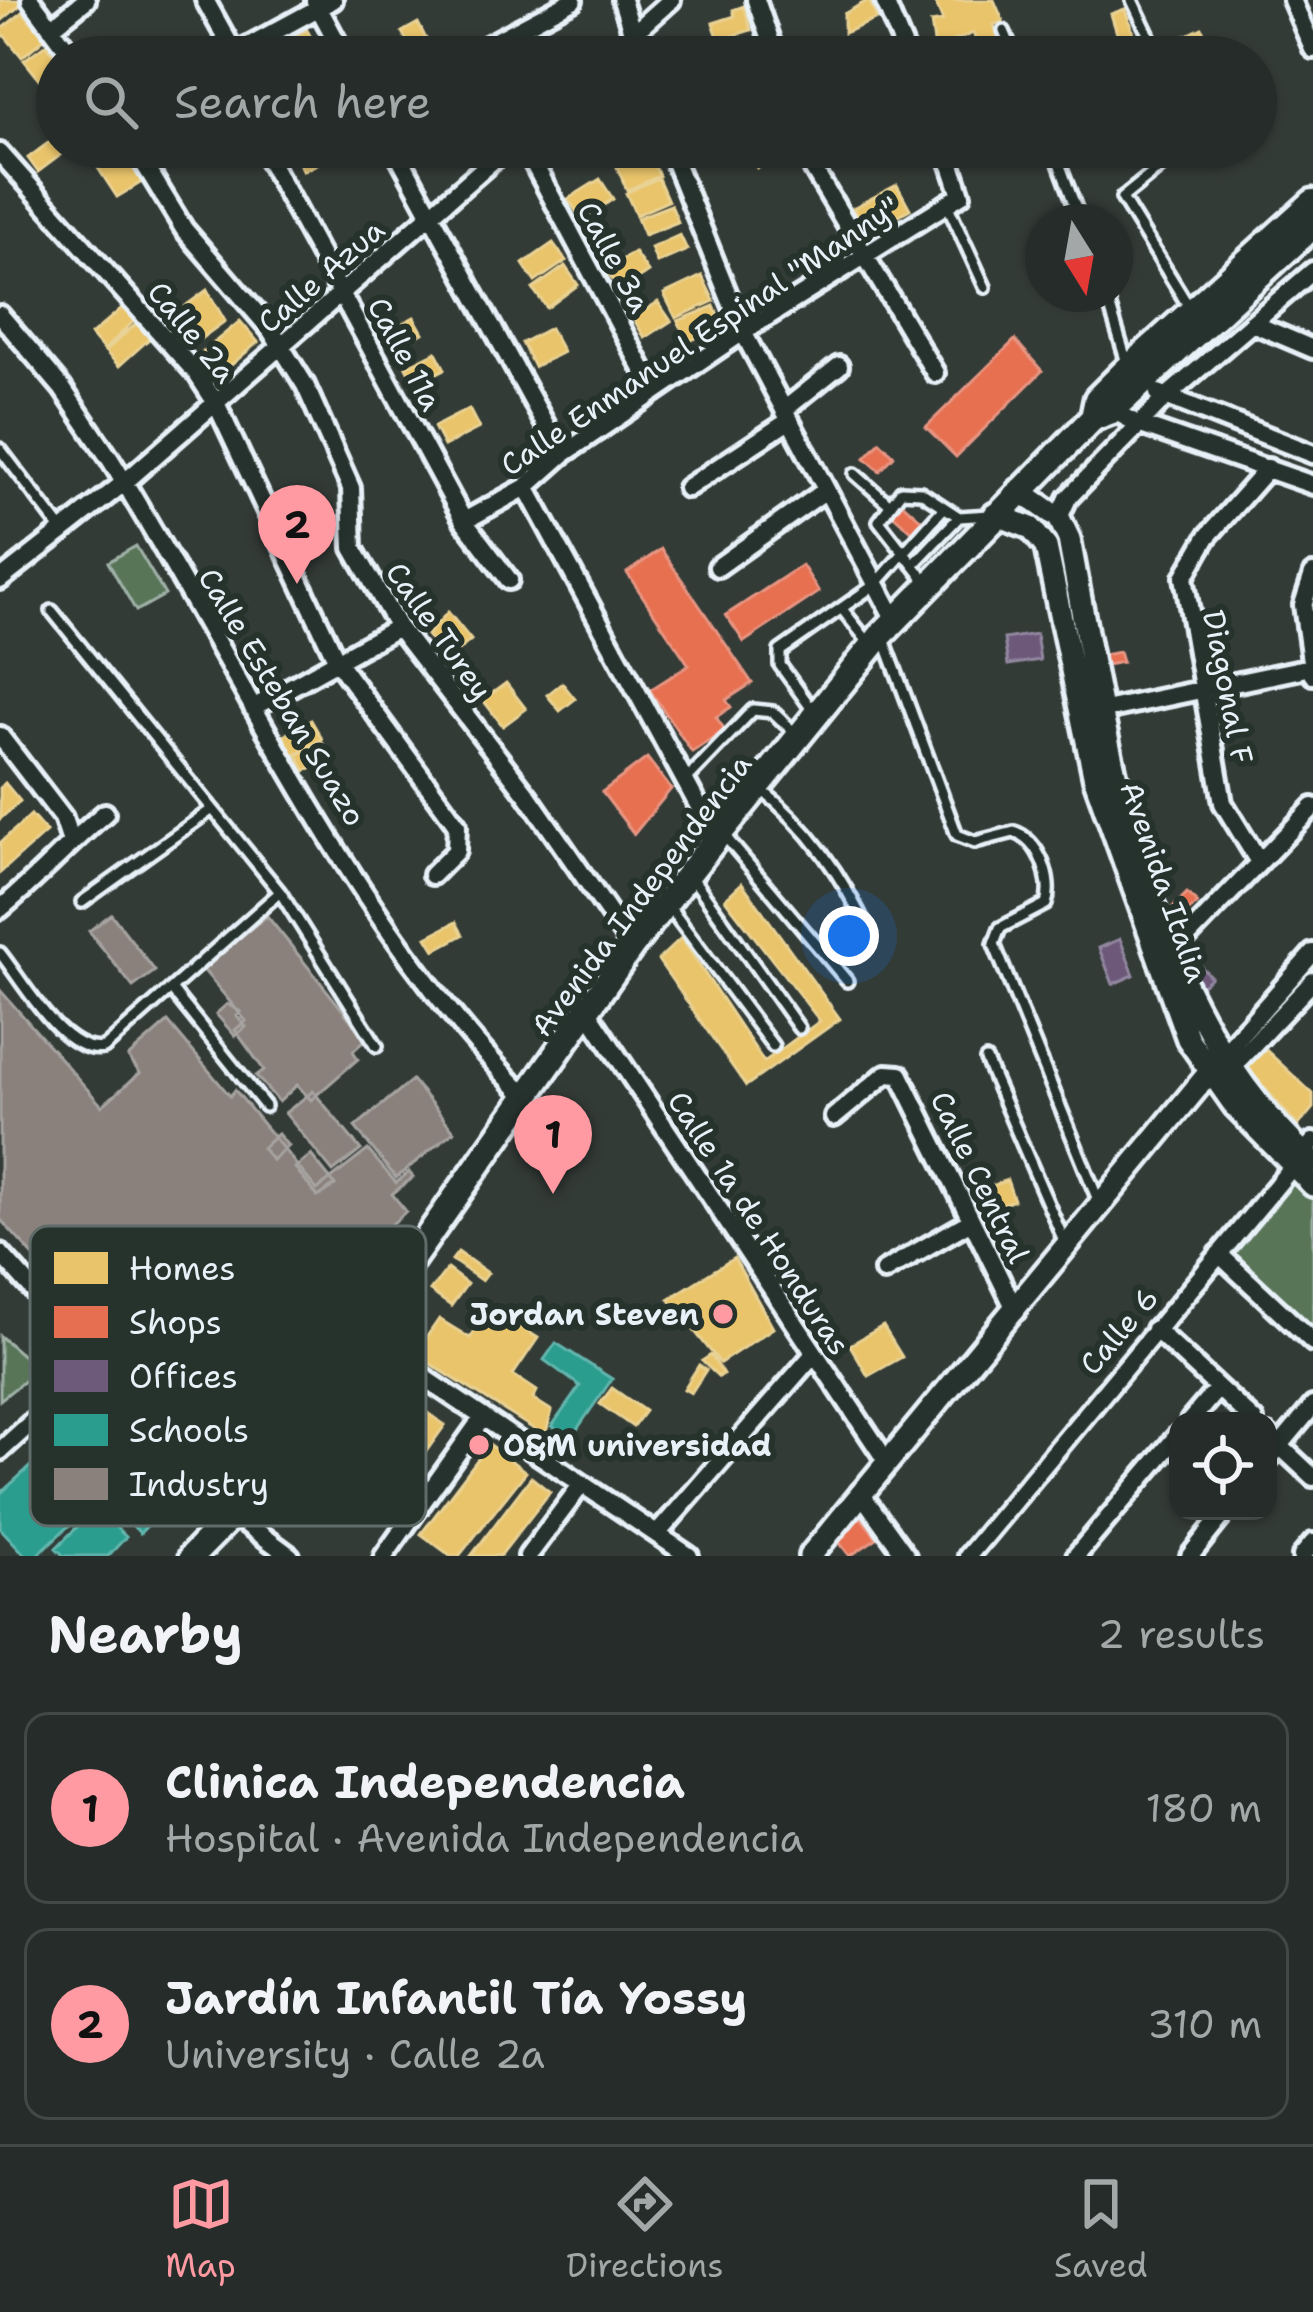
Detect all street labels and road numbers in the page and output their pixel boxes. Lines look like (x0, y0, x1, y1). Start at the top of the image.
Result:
street label: Calle Enmanuel Espinal "Manny" (492, 187, 908, 485)
street label: Calle 3a (568, 194, 661, 320)
street label: Calle Azua (249, 209, 393, 342)
street label: Calle 2a (138, 272, 246, 392)
street label: Calle 11a (358, 290, 452, 418)
street label: Calle Turey (376, 554, 502, 708)
street label: Calle Esteban Suazo (189, 560, 375, 834)
street label: Diagonal F (1193, 607, 1263, 767)
street label: Avenida Independencia (521, 745, 761, 1045)
street label: Avenida Italia (1110, 776, 1218, 988)
street label: Calle 1a de Honduras (658, 1083, 860, 1363)
street label: Calle Central (921, 1084, 1039, 1270)
street label: Calle 6 (1070, 1279, 1168, 1383)

